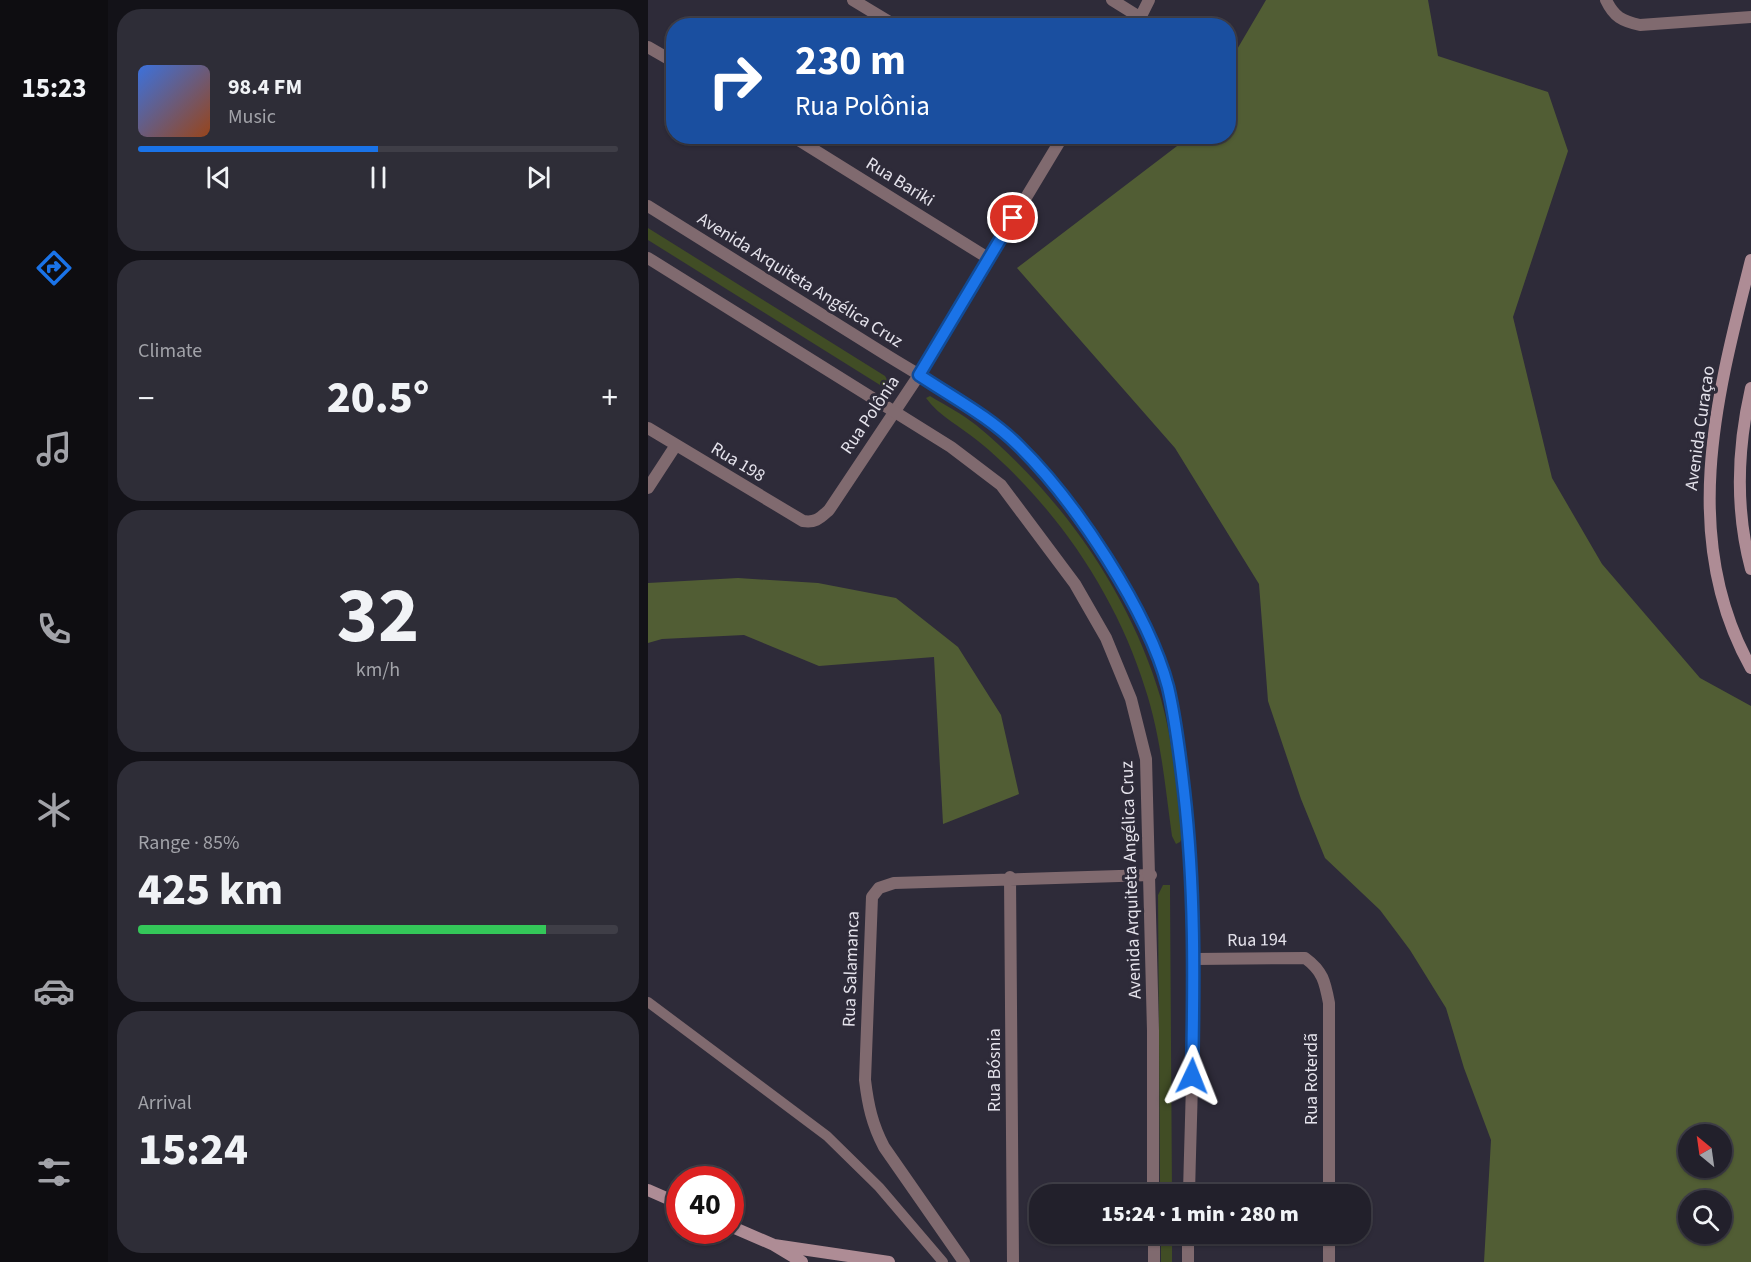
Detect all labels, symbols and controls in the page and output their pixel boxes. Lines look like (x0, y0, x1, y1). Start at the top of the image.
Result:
text: 230 m (795, 31, 906, 91)
icon: right (696, 42, 774, 120)
text: 15:23 (21, 69, 87, 108)
text: 98.4 FM (228, 71, 302, 103)
text: Rua Polônia (795, 87, 930, 126)
text: Music (228, 103, 276, 131)
street label: Rua Bariki (861, 151, 939, 213)
icon: previous (202, 161, 235, 194)
icon: pause (362, 161, 395, 194)
icon: next (522, 161, 555, 194)
pin (987, 192, 1038, 243)
icon: arrive (996, 201, 1029, 234)
street label: Avenida Arquiteta Angélica Cruz (692, 206, 908, 354)
icon: directions (33, 247, 75, 289)
text: Climate (138, 337, 202, 365)
street label: Avenida Curaçao (1679, 364, 1721, 492)
text: 20.5° (327, 366, 429, 430)
street label: Rua Polônia (834, 371, 906, 459)
text: − (138, 375, 154, 422)
text: + (602, 375, 618, 422)
icon: music (33, 428, 75, 470)
street label: Rua 198 (706, 436, 770, 488)
text: 32 (337, 561, 419, 672)
icon: phone (33, 608, 75, 650)
text: km/h (356, 656, 400, 684)
street label: Avenida Arquiteta Angélica Cruz (1114, 760, 1148, 999)
icon: climate (33, 789, 75, 831)
text: Range · 85% (138, 829, 239, 857)
text: 425 km (138, 858, 283, 922)
street label: Rua Salamanca (836, 911, 866, 1027)
street label: Rua 194 (1227, 927, 1287, 953)
icon: car (33, 970, 75, 1012)
street label: Rua Bósnia (982, 1028, 1007, 1112)
street label: Rua Roterdã (1299, 1033, 1324, 1125)
position arrow (1160, 1044, 1224, 1108)
text: Arrival (138, 1089, 192, 1117)
text: 15:24 (138, 1118, 248, 1182)
north arrow (1678, 1124, 1732, 1178)
map controls (1678, 1124, 1732, 1244)
icon: filters (33, 1151, 75, 1193)
speed limit sign: 40 (666, 1166, 744, 1244)
button: search (1678, 1190, 1732, 1244)
text: 15:24 · 1 min · 280 m (1101, 1198, 1299, 1230)

